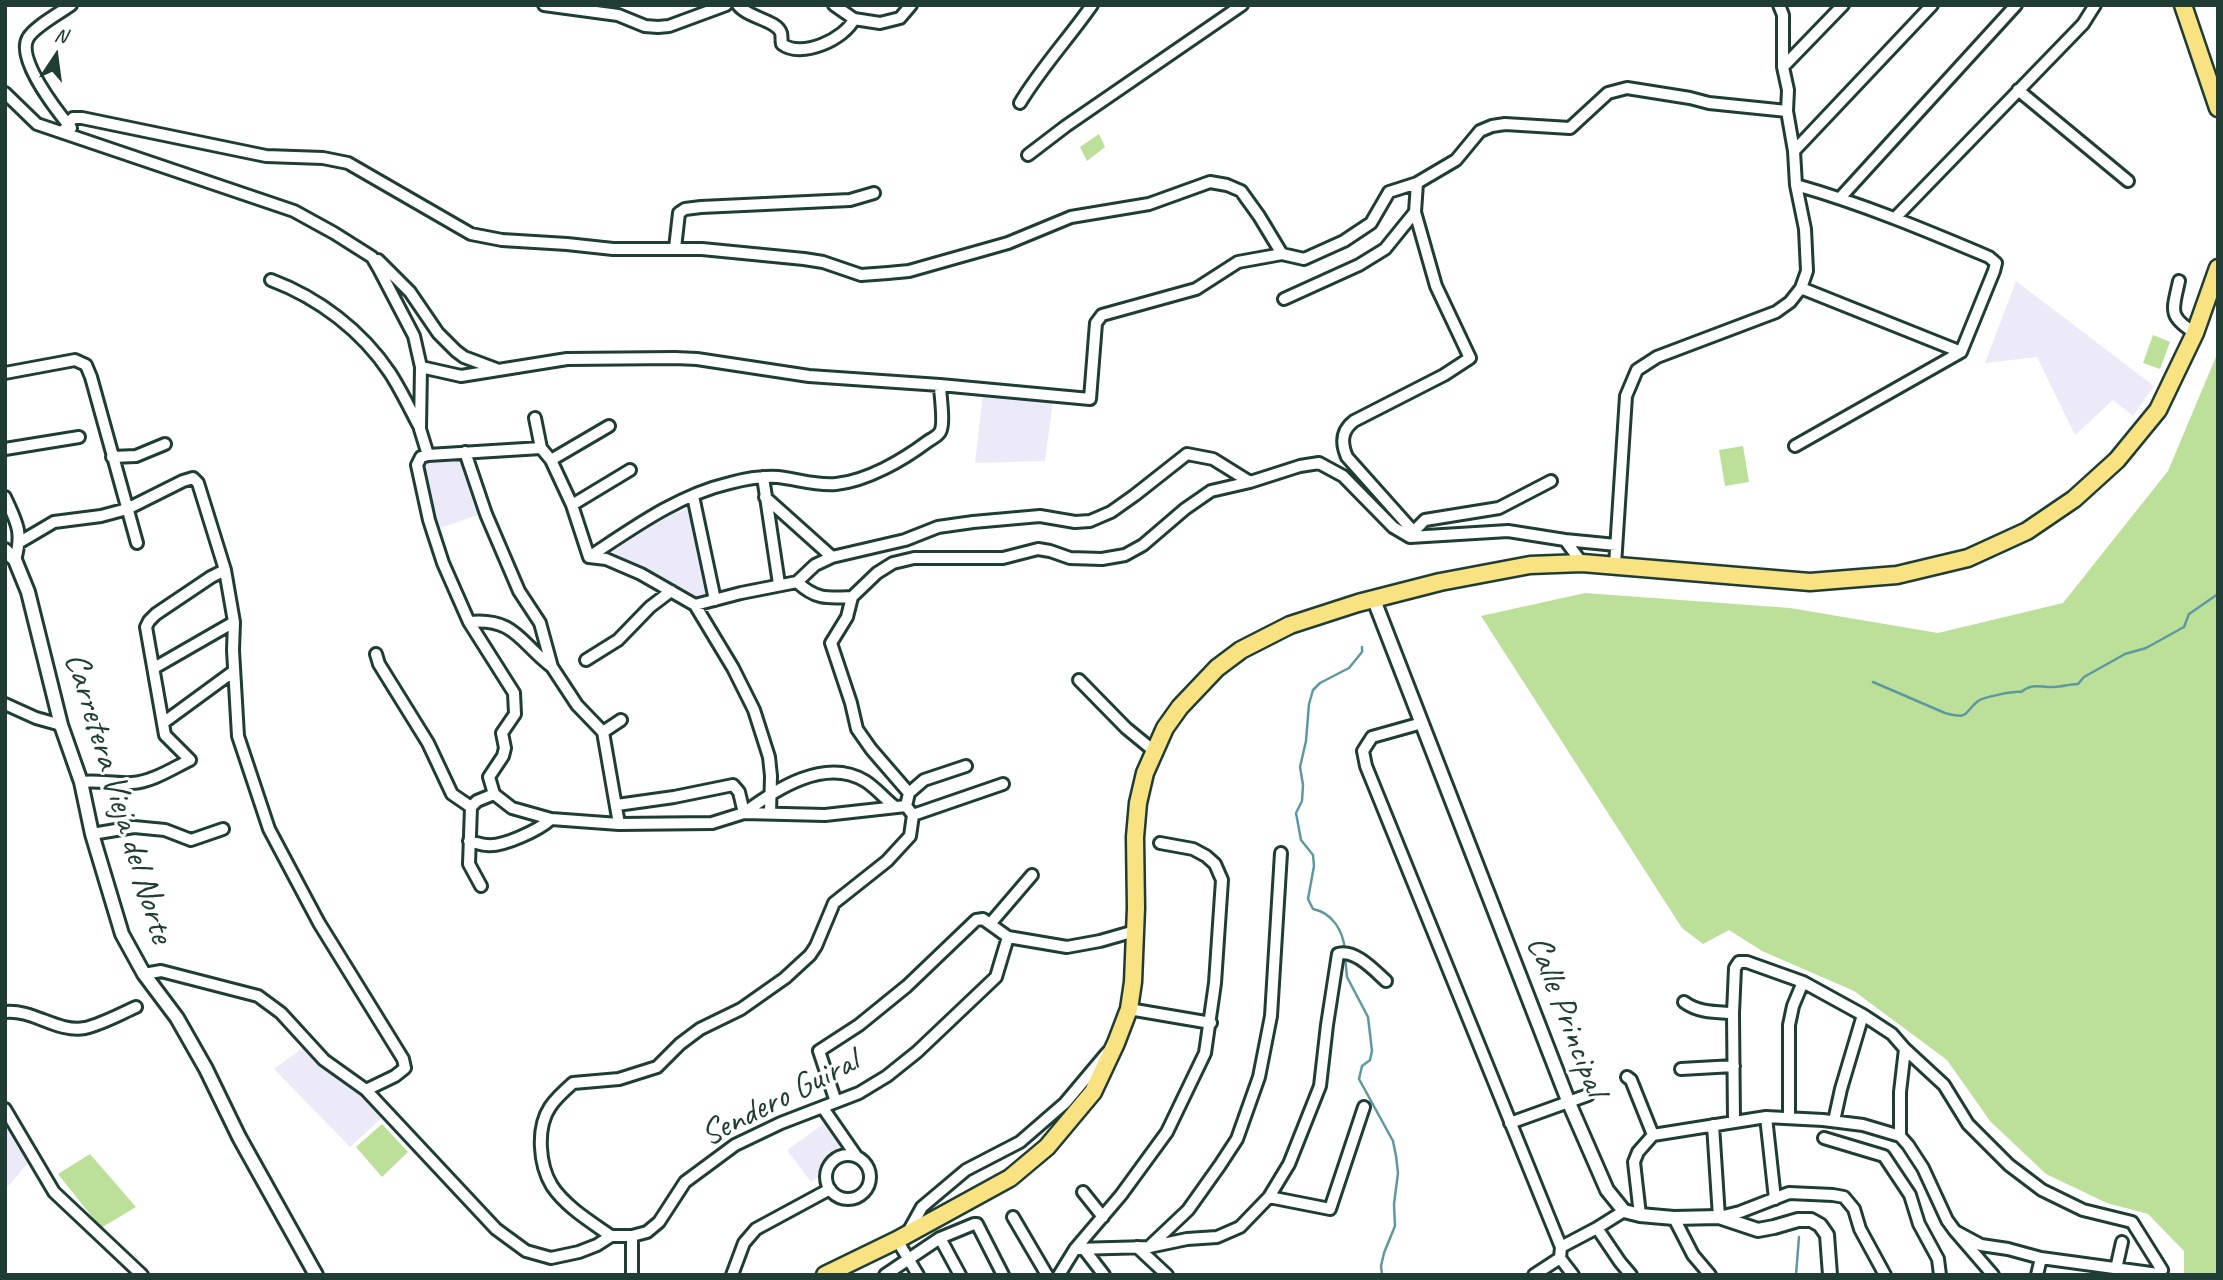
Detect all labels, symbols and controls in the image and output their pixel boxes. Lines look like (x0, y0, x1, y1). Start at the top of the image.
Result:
north arrow (21, 21, 91, 91)
text: N (52, 23, 69, 49)
street label: Carretera Vieja del Norte (54, 648, 182, 948)
street label: Calle Principal (1516, 930, 1616, 1102)
street label: Sendero Guiral (694, 1041, 866, 1157)

